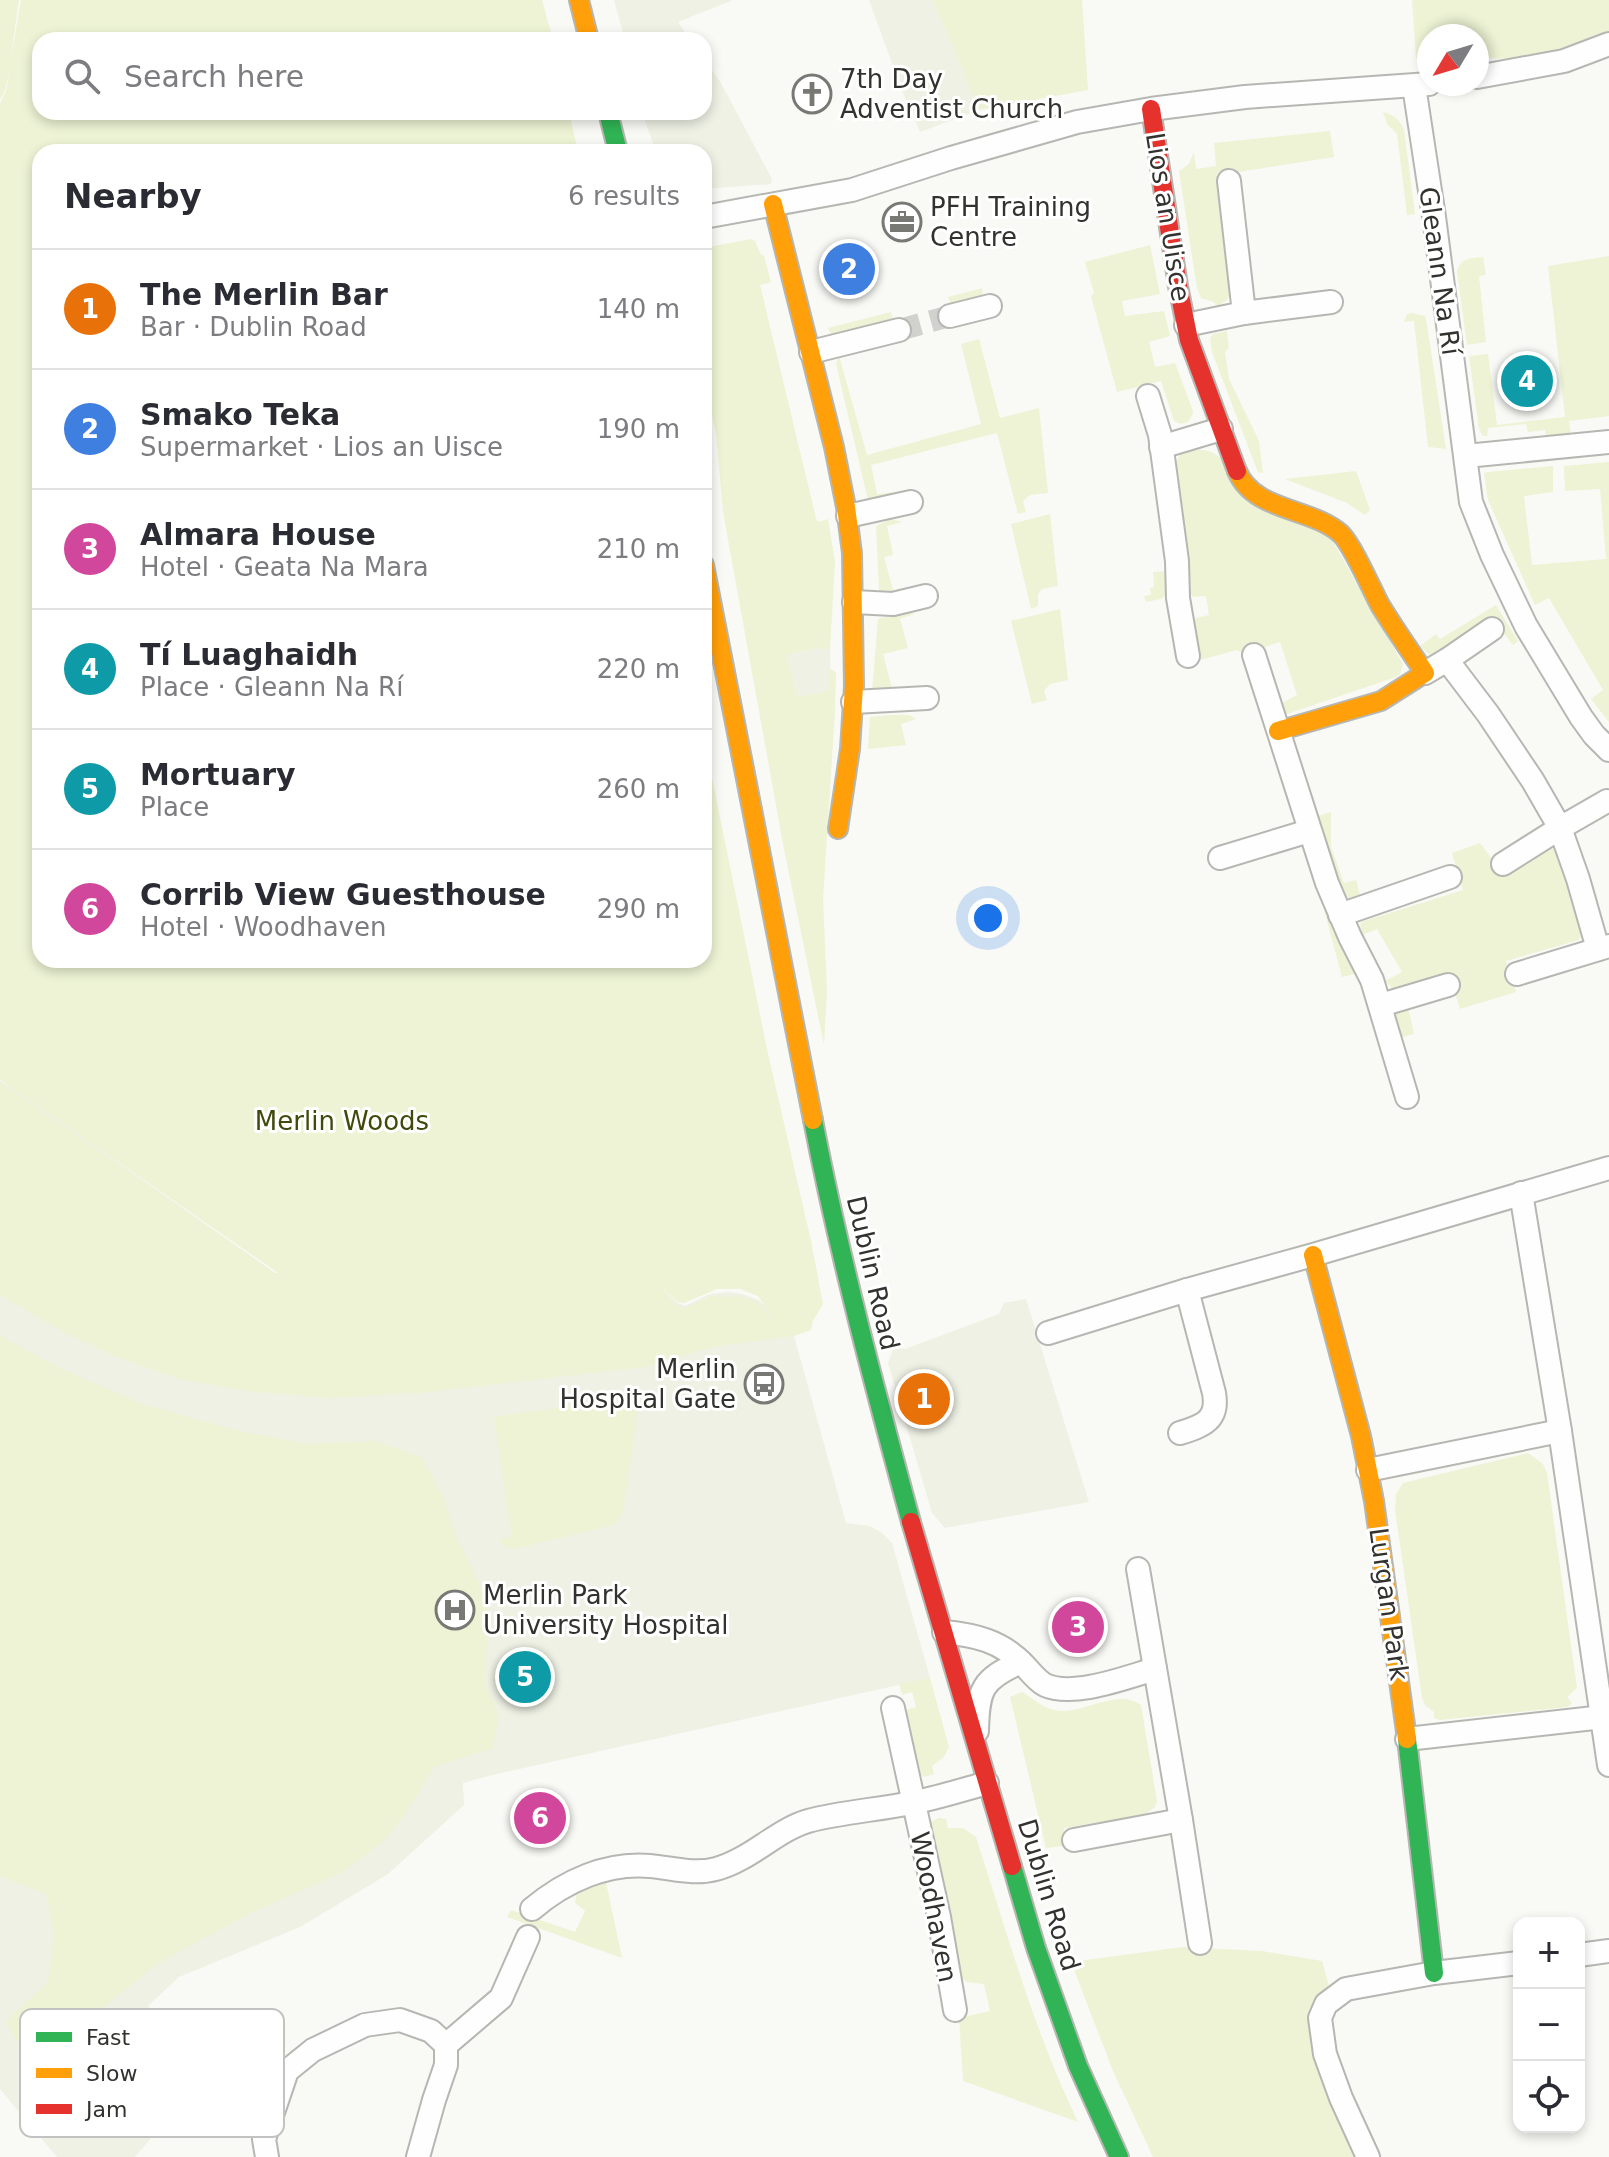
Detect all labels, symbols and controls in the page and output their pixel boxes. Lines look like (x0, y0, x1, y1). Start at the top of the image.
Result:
north arrow (1417, 24, 1489, 96)
search box (32, 32, 712, 120)
icon: search (60, 54, 104, 98)
text: Search here (124, 59, 304, 94)
place label: 7th Day Adventist Church (840, 64, 1063, 124)
church icon: 7th Day Adventist Church (791, 73, 833, 115)
street label: Lios an Uisce (1140, 131, 1196, 303)
text: Nearby (64, 176, 202, 216)
text: 6 results (568, 181, 680, 211)
street label: Gleann Na Rí (1413, 185, 1467, 358)
place label: PFH Training Centre (930, 192, 1091, 252)
office icon: PFH Training Centre (881, 201, 923, 243)
pin: 2 (823, 239, 875, 299)
text: The Merlin Bar (140, 277, 388, 312)
text: 1 (81, 294, 99, 324)
text: 140 m (597, 294, 680, 324)
text: Bar · Dublin Road (140, 312, 367, 342)
pin: 4 (1501, 351, 1553, 411)
text: Smako Teka (140, 397, 340, 432)
text: 2 (81, 414, 99, 444)
text: 190 m (597, 414, 680, 444)
text: Supermarket · Lios an Uisce (140, 432, 503, 462)
text: Almara House (140, 517, 376, 552)
text: 3 (81, 534, 99, 564)
text: 210 m (597, 534, 680, 564)
text: Hotel · Geata Na Mara (140, 552, 429, 582)
text: Tí Luaghaidh (140, 637, 358, 672)
text: 4 (81, 654, 99, 684)
text: 220 m (597, 654, 680, 684)
text: Place · Gleann Na Rí (140, 672, 403, 702)
text: Mortuary (140, 757, 296, 792)
text: 5 (81, 774, 99, 804)
text: 260 m (597, 774, 680, 804)
text: Place (140, 792, 209, 822)
text: Corrib View Guesthouse (140, 877, 546, 912)
text: 6 (81, 894, 99, 924)
text: 290 m (597, 894, 680, 924)
your location (968, 898, 1008, 938)
text: Hotel · Woodhaven (140, 912, 386, 942)
park label: Merlin Woods (255, 1106, 429, 1136)
street label: Dublin Road (841, 1193, 905, 1353)
place label: Merlin Hospital Gate (559, 1354, 736, 1414)
bus stop icon: Merlin Hospital Gate (743, 1363, 785, 1405)
pin: 1 (898, 1369, 950, 1429)
street label: Lurgan Park (1363, 1526, 1415, 1682)
place label: Merlin Park University Hospital (483, 1580, 729, 1640)
hospital icon: Merlin Park University Hospital (434, 1589, 476, 1631)
pin: 3 (1052, 1597, 1104, 1657)
pin: 5 (499, 1647, 551, 1707)
pin: 6 (514, 1788, 566, 1848)
street label: Dublin Road (1012, 1815, 1086, 1975)
street label: Woodhaven (905, 1829, 963, 1985)
map controls (1513, 1917, 1585, 2133)
button: + (1513, 1917, 1585, 1989)
button: − (1513, 1989, 1585, 2061)
legend (20, 2009, 284, 2137)
text: Fast (86, 2025, 131, 2050)
text: Slow (86, 2061, 138, 2086)
button: locate (1513, 2061, 1585, 2133)
text: Jam (84, 2097, 127, 2122)

